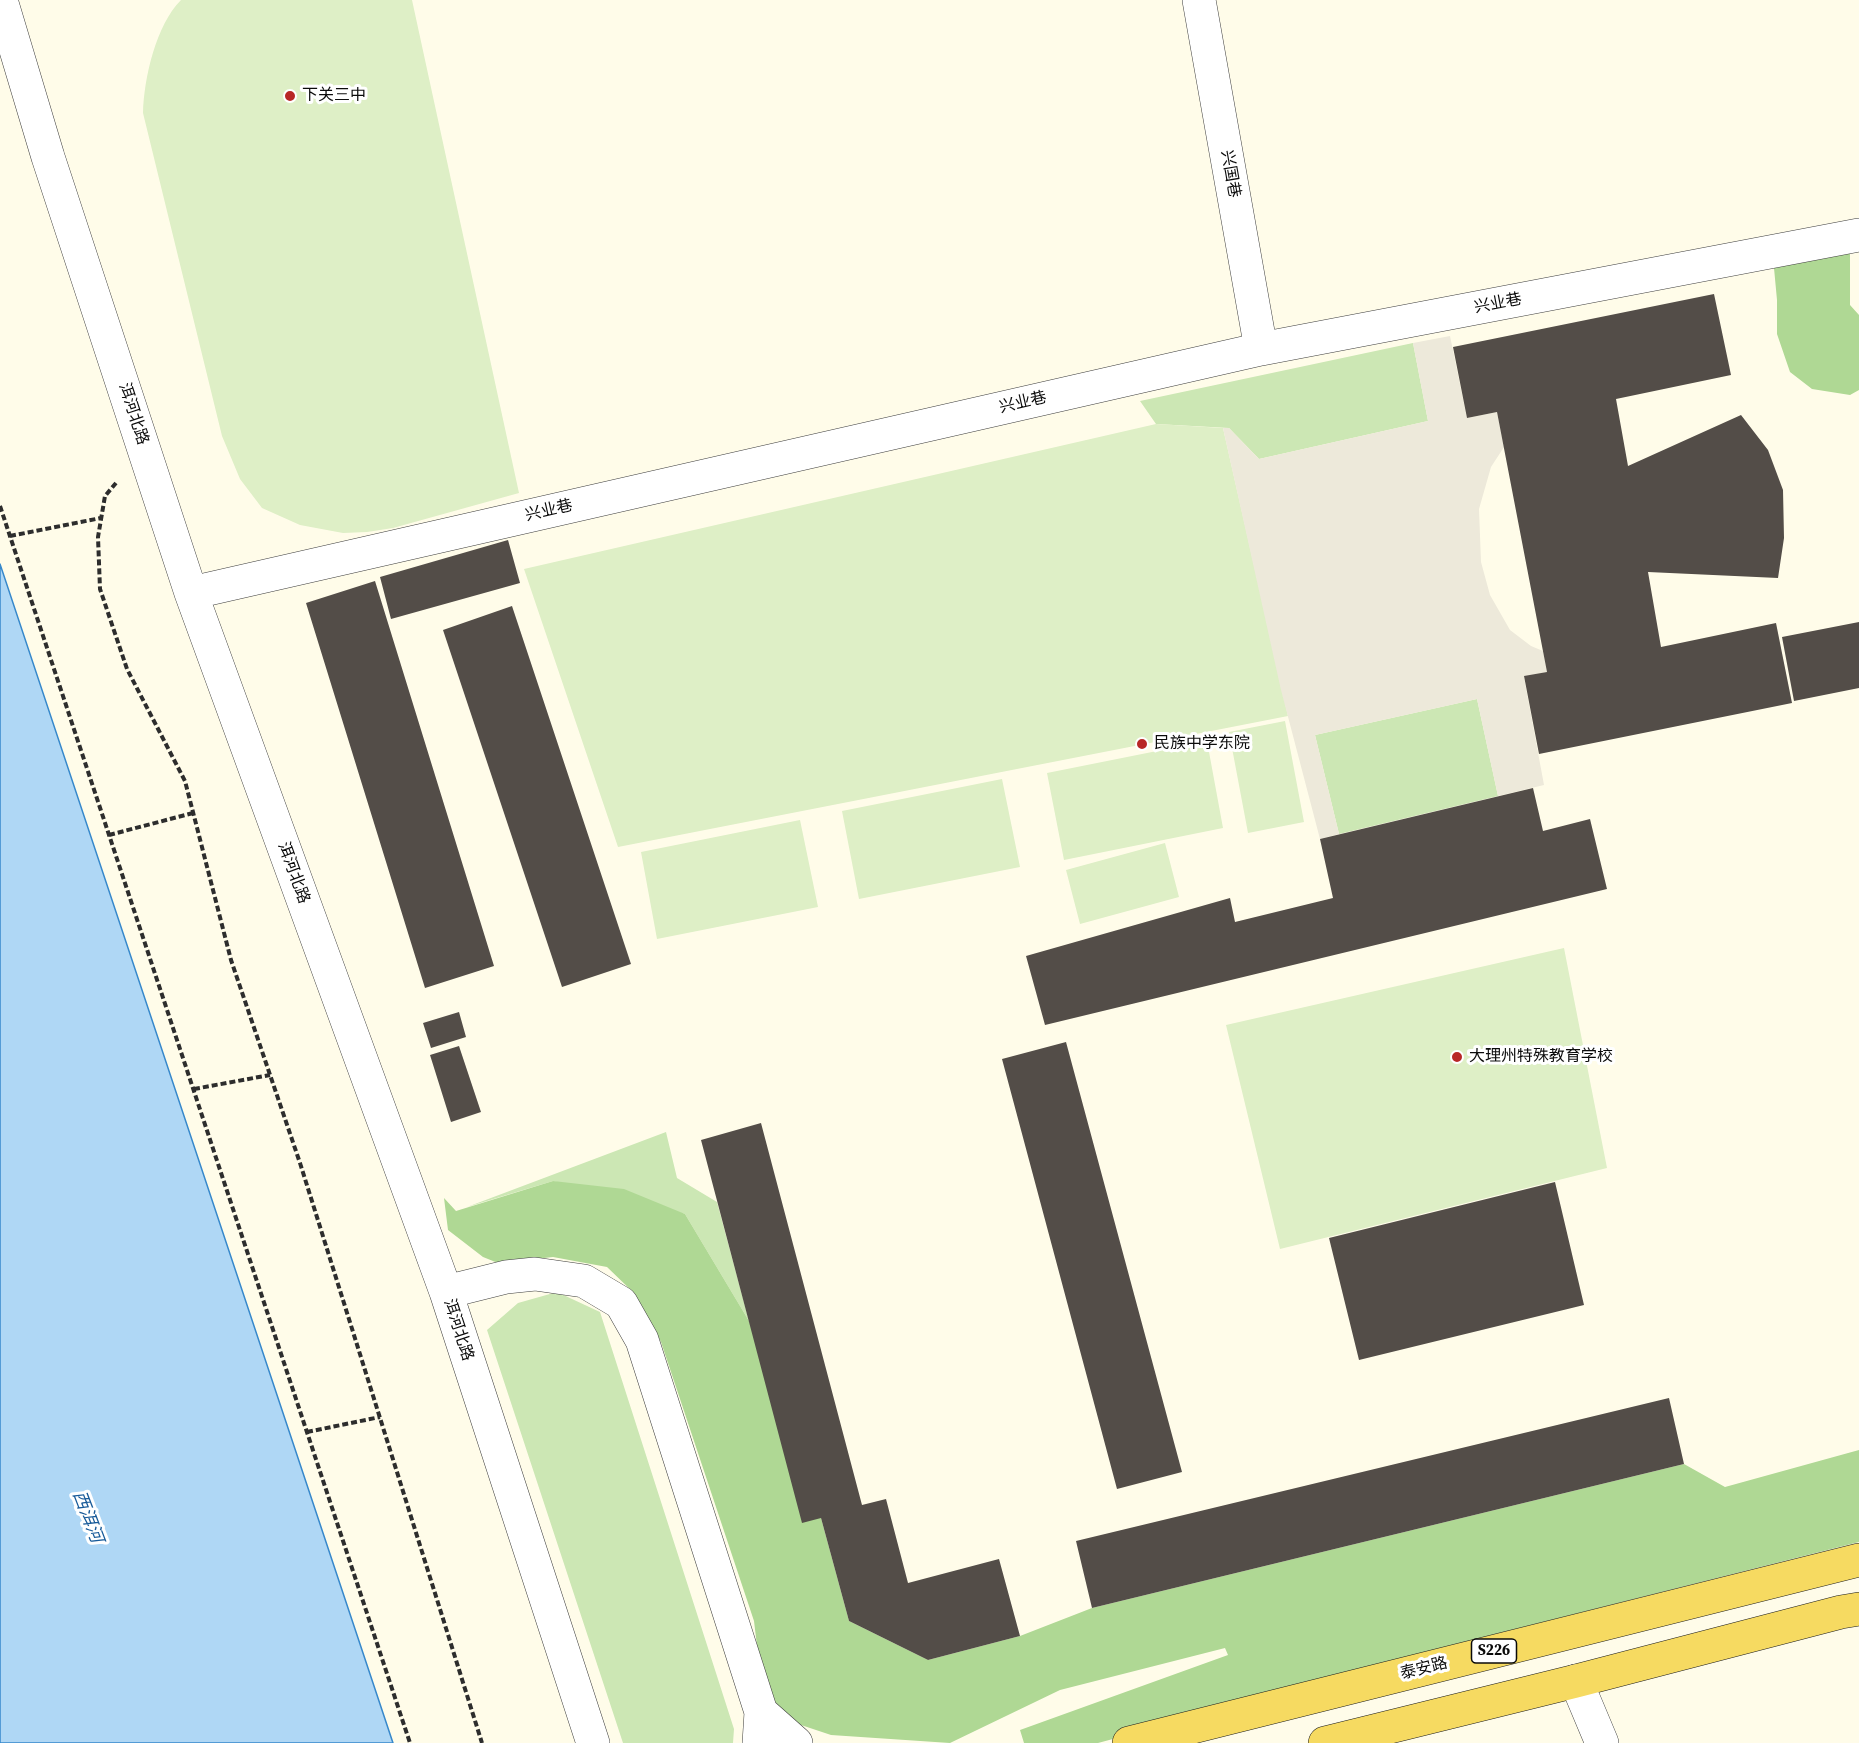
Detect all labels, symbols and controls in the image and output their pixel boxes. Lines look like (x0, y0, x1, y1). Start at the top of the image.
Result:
place label: 下关三中 (302, 86, 366, 106)
marker: 下关三中 (283, 89, 297, 103)
street label: 兴国巷 (1216, 149, 1244, 199)
street label: 兴业巷 (1473, 290, 1523, 318)
street label: 洱河北路 (114, 381, 152, 447)
street label: 兴业巷 (997, 388, 1049, 418)
street label: 兴业巷 (523, 496, 575, 526)
place label: 民族中学东院 (1154, 734, 1250, 754)
marker: 民族中学东院 (1135, 737, 1149, 751)
street label: 洱河北路 (273, 840, 313, 906)
place label: 大理州特殊教育学校 (1469, 1047, 1613, 1067)
marker: 大理州特殊教育学校 (1450, 1050, 1464, 1064)
street label: 洱河北路 (439, 1297, 477, 1363)
water label: 西洱河 (67, 1488, 107, 1546)
road number: S226 (1472, 1639, 1516, 1663)
street label: 泰安路 (1398, 1654, 1450, 1684)

